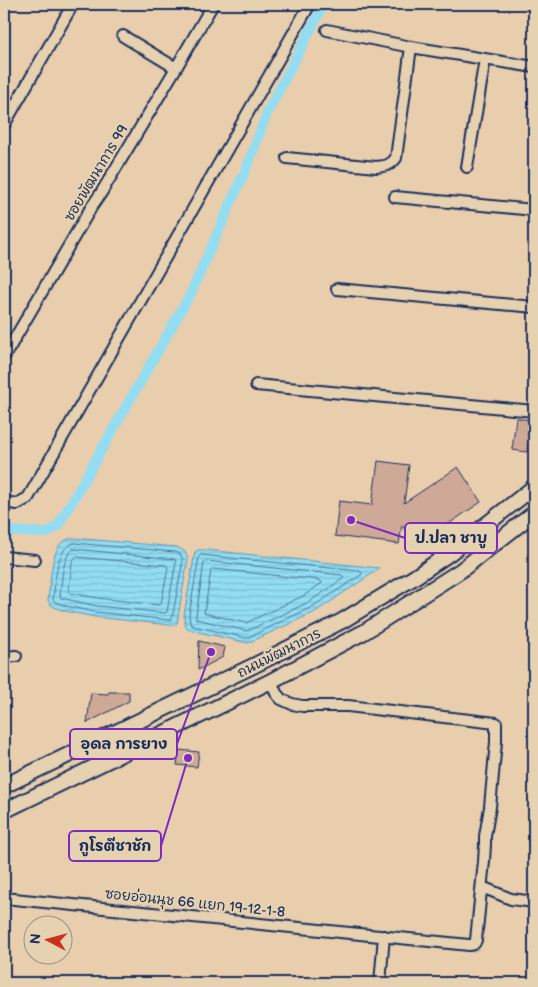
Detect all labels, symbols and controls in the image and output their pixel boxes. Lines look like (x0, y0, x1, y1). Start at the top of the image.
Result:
street label: ซอยพัฒนาการ 99 (61, 122, 131, 224)
callout: ป.ปลา ชาบู (405, 523, 497, 553)
text: ป.ปลา ชาบู (415, 529, 487, 549)
street label: ถนนพัฒนาการ (234, 625, 324, 681)
callout: อุดล การยาง (70, 729, 177, 759)
text: อุดล การยาง (81, 735, 167, 755)
callout: กูโรตีชาชัก (69, 831, 161, 861)
text: กูโรตีชาชัก (79, 836, 151, 857)
street label: ซอยอ่อนนุช 66 แยก 19-12-1-8 (104, 885, 286, 922)
north arrow (22, 914, 72, 964)
text: N (27, 933, 45, 945)

